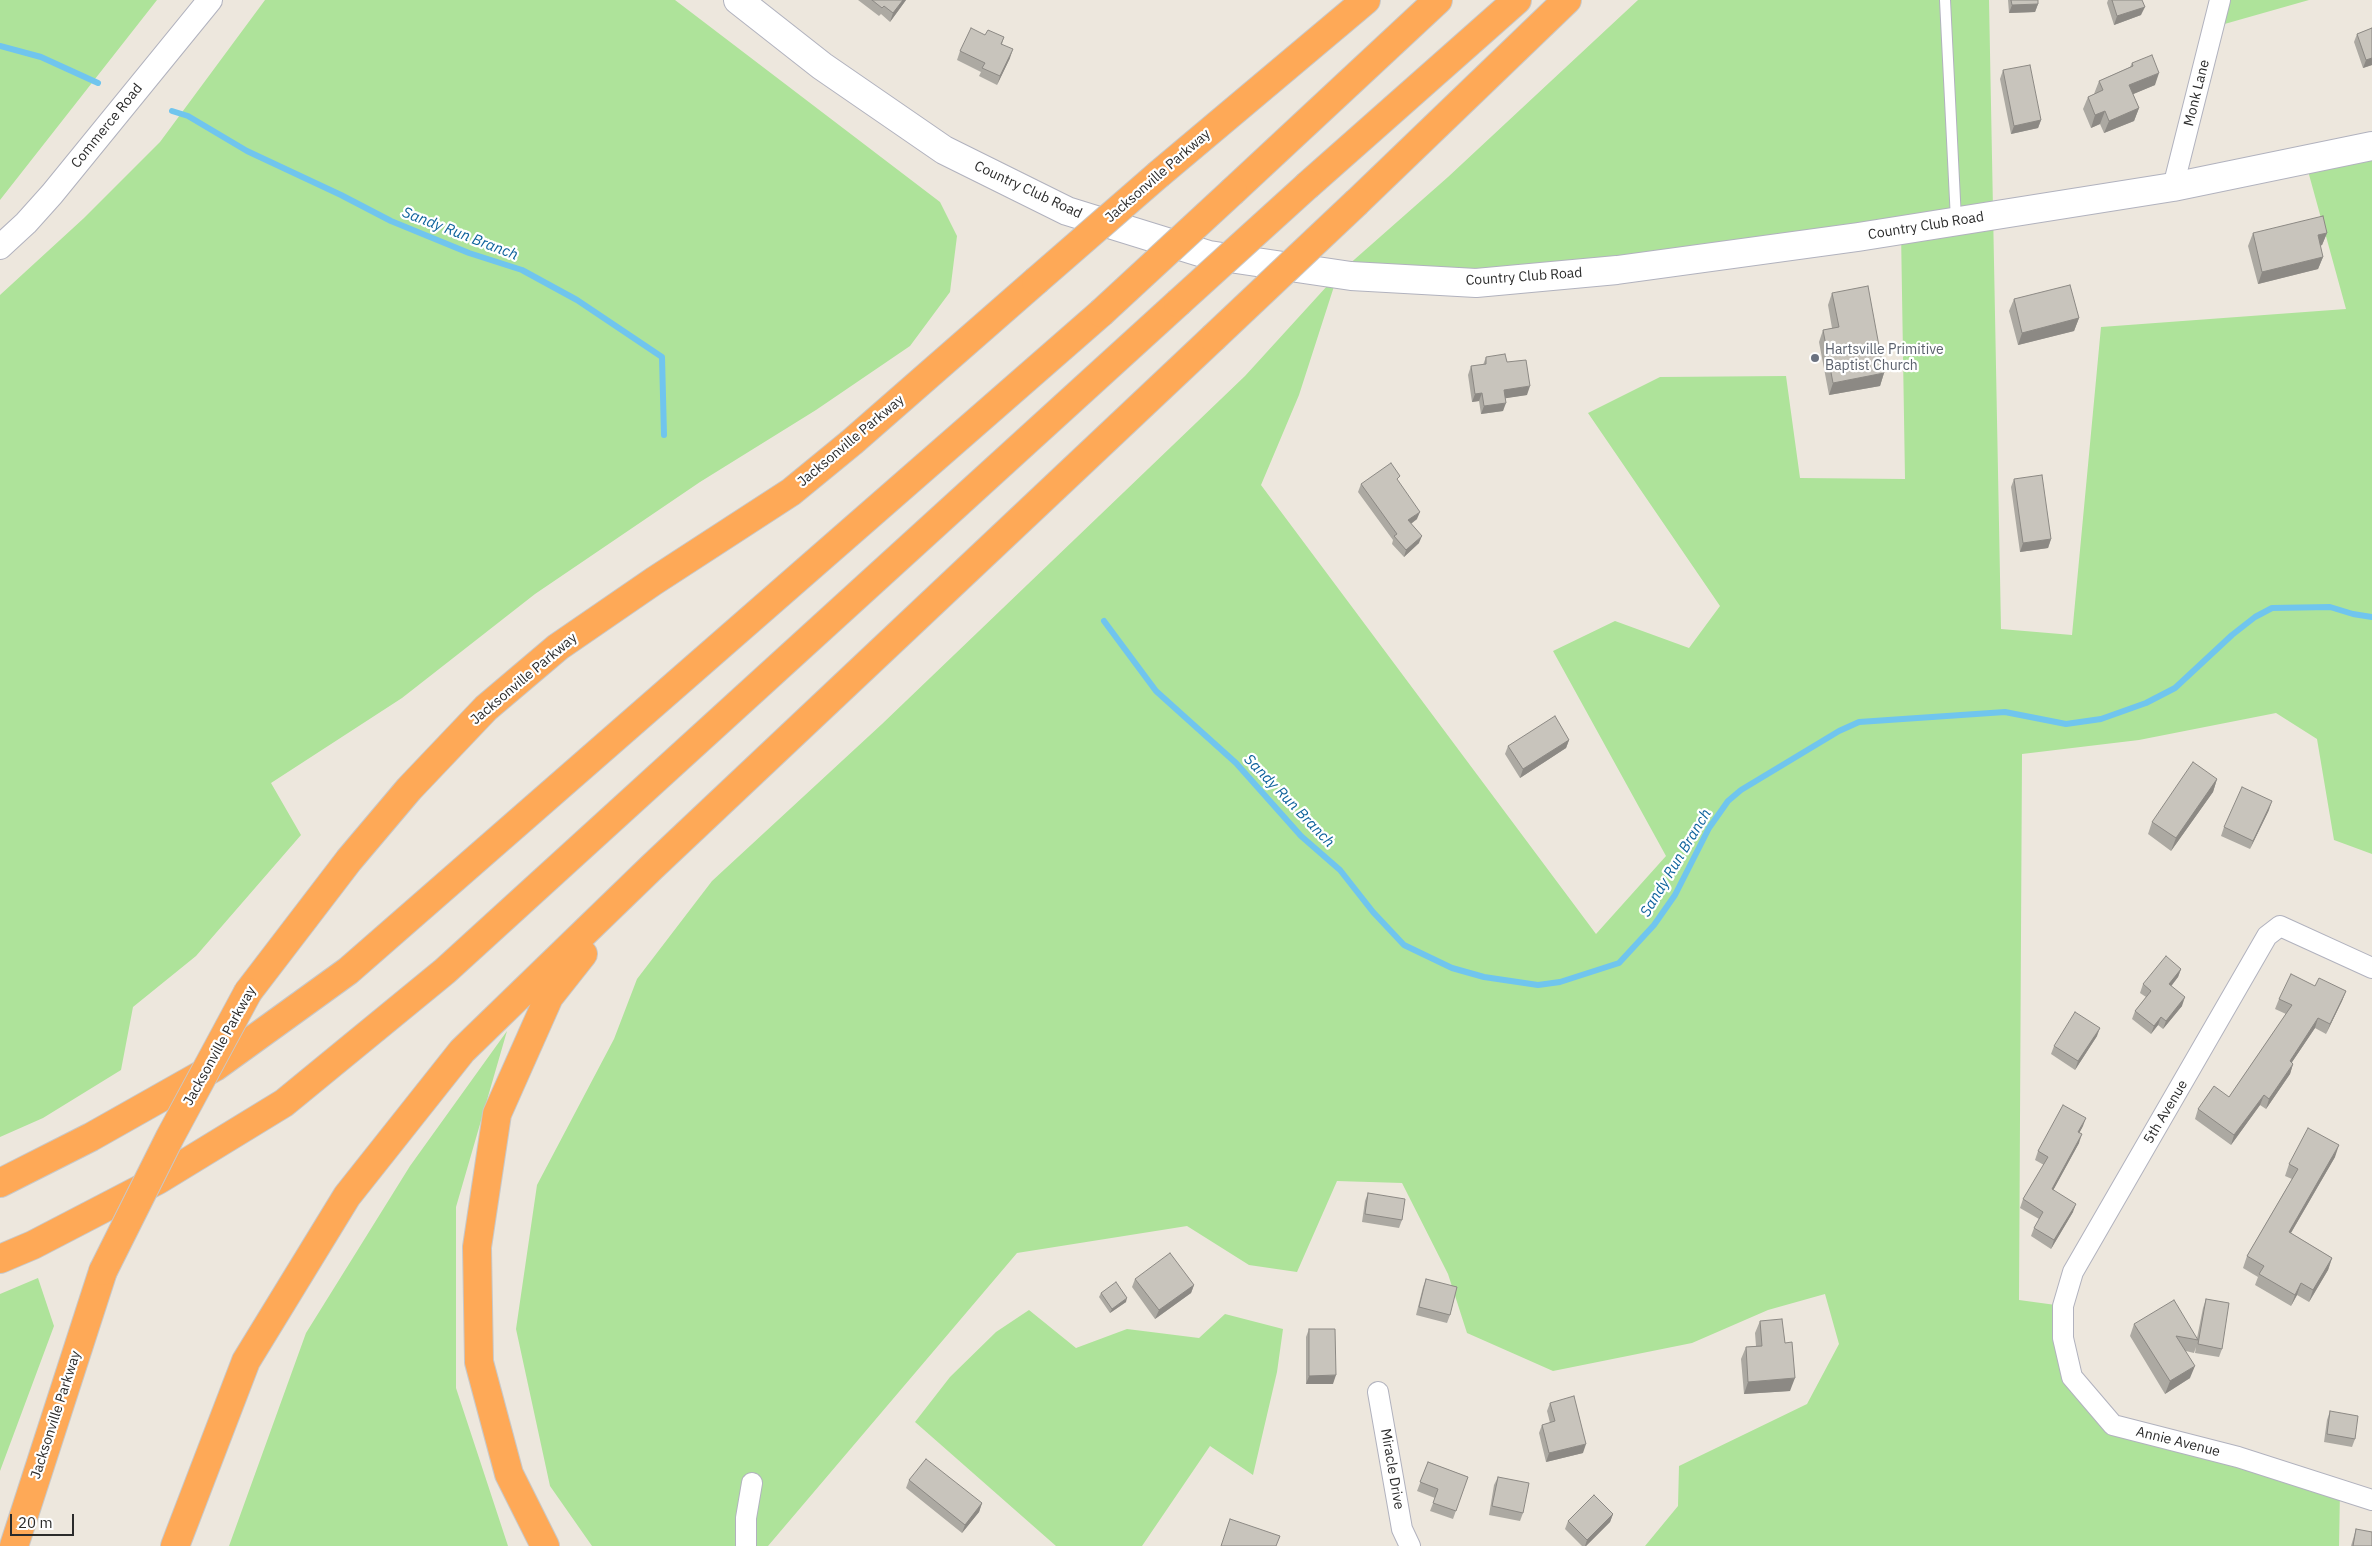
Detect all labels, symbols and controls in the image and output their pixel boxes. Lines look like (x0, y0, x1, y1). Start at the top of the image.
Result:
street label: Monk Lane (2181, 58, 2213, 128)
street label: Commerce Road (68, 80, 146, 172)
street label: Jacksonville Parkway (1102, 126, 1214, 226)
street label: Country Club Road (971, 158, 1085, 222)
water label: Sandy Run Branch (400, 204, 520, 264)
street label: Country Club Road (1867, 209, 1985, 243)
street label: Country Club Road (1465, 265, 1583, 289)
place label: Hartsville Primitive Baptist Church (1825, 342, 1944, 374)
marker: Hartsville Primitive Baptist Church (1809, 352, 1821, 364)
street label: Jacksonville Parkway (794, 392, 908, 490)
street label: Jacksonville Parkway (467, 630, 581, 728)
water label: Sandy Run Branch (1240, 751, 1338, 851)
water label: Sandy Run Branch (1637, 806, 1715, 920)
street label: Jacksonville Parkway (180, 983, 260, 1109)
street label: 5th Avenue (2140, 1077, 2192, 1147)
street label: Jacksonville Parkway (27, 1349, 85, 1481)
street label: Annie Avenue (2134, 1423, 2222, 1461)
street label: Miracle Drive (1377, 1427, 1407, 1511)
scale bar (12, 1504, 76, 1536)
text: 20 m (18, 1513, 53, 1532)

